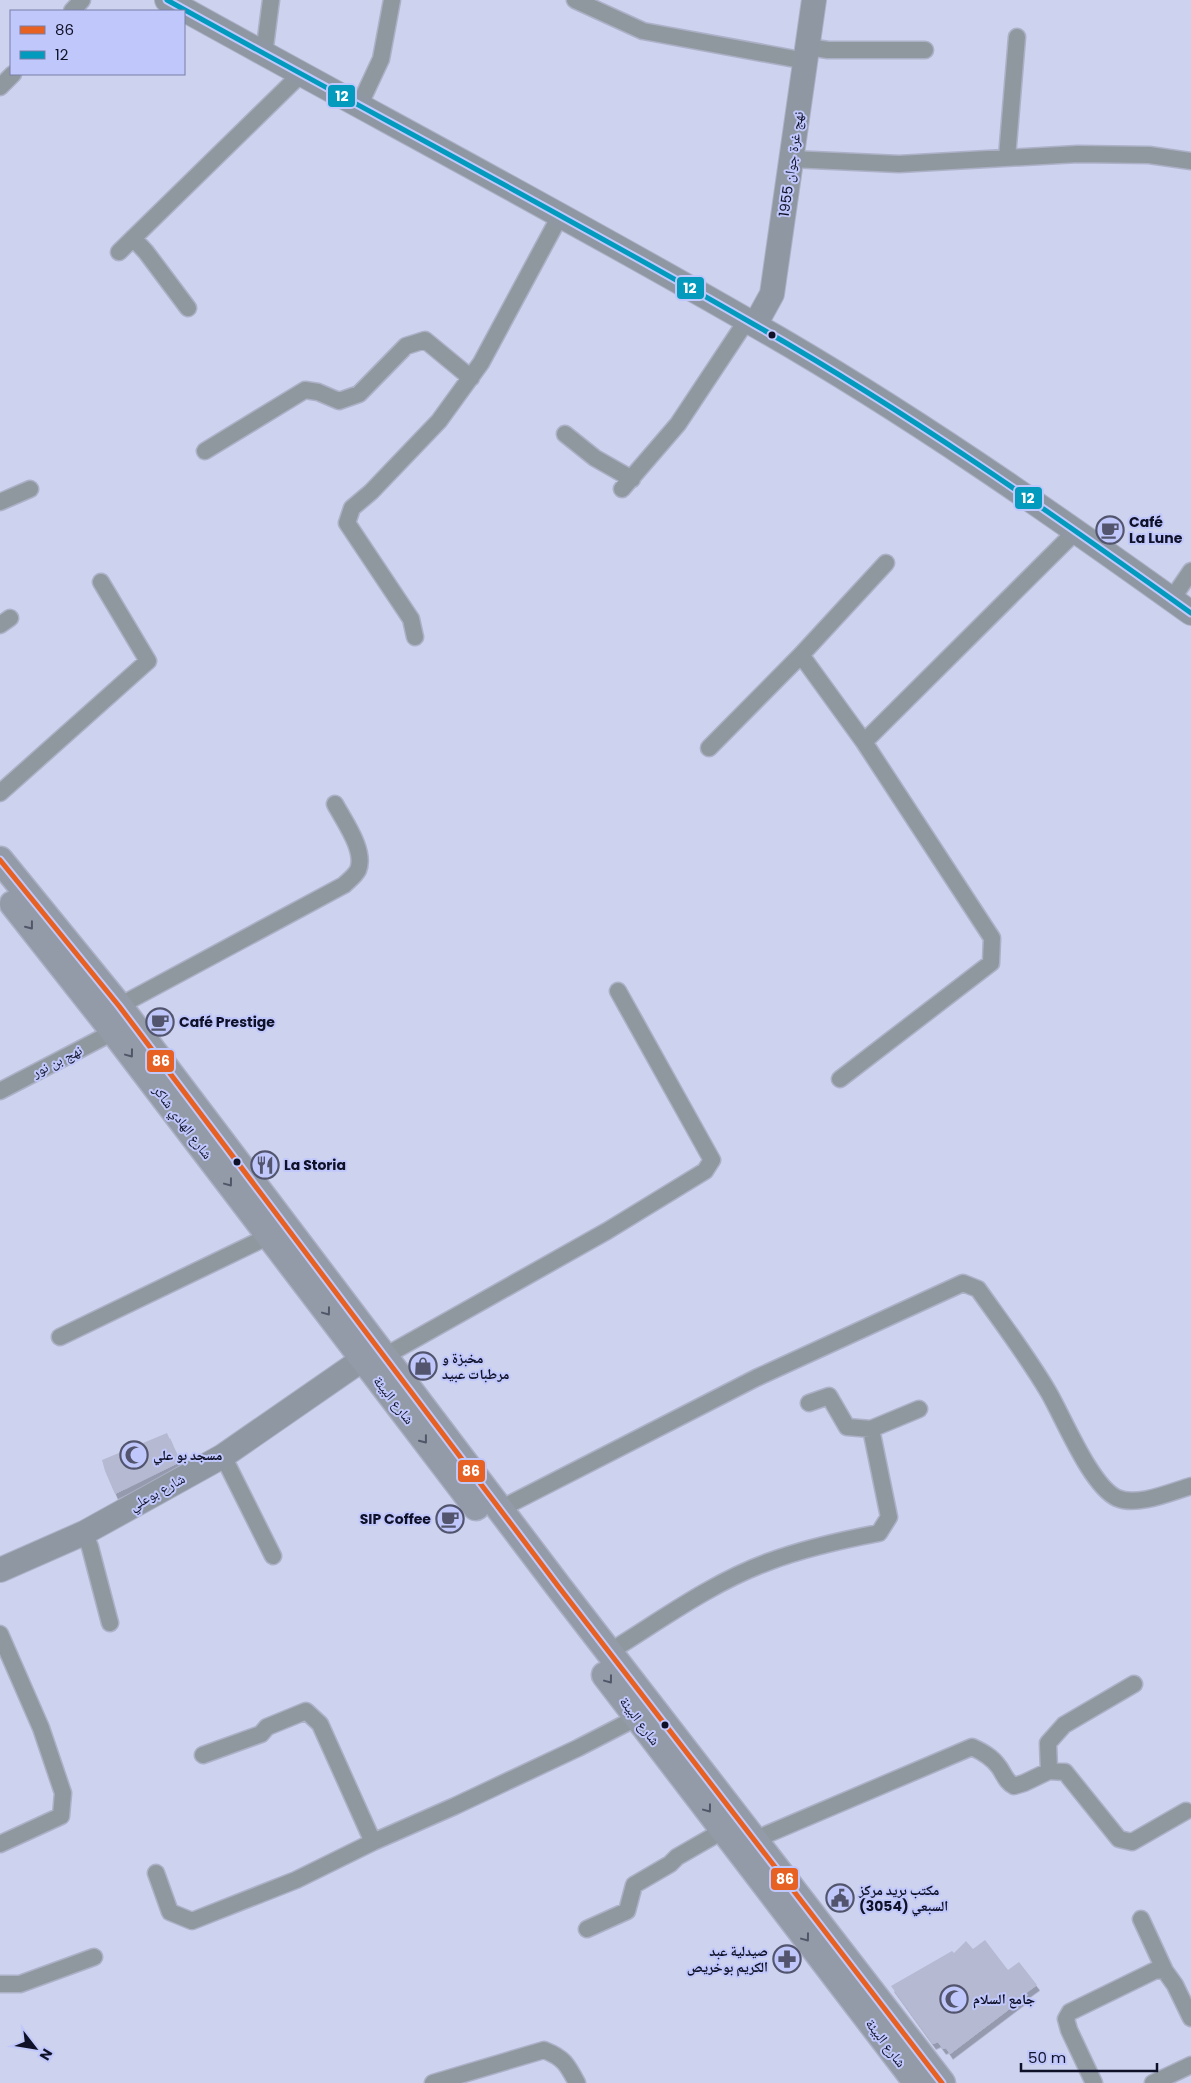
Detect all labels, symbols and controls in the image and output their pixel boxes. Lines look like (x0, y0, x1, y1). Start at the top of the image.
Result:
legend (10, 10, 185, 75)
text: 86 (55, 19, 74, 40)
text: 12 (55, 44, 68, 65)
line badge: 12 (327, 84, 356, 108)
text: 12 (335, 86, 349, 106)
street label: نهج غرة جوان 1955 (774, 110, 808, 218)
line badge: 12 (676, 276, 705, 300)
text: 12 (683, 278, 697, 298)
unlabelled marker (767, 330, 777, 340)
line badge: 12 (1014, 486, 1043, 510)
text: 12 (1021, 488, 1035, 508)
place label: Café La Lune (1129, 512, 1183, 548)
cafe icon: Café La Lune (1095, 515, 1125, 545)
one-way arrow (25, 920, 33, 929)
cafe icon: Café Prestige (145, 1007, 175, 1037)
place label: Café Prestige (179, 1012, 275, 1032)
street label: نهج بن نور (28, 1040, 86, 1083)
one-way arrow (125, 1048, 133, 1057)
line badge: 86 (146, 1049, 175, 1073)
text: 86 (152, 1051, 170, 1071)
street label: شارع الهادي شاكر (147, 1080, 217, 1164)
restaurant icon: La Storia (250, 1150, 280, 1180)
place label: La Storia (284, 1155, 346, 1175)
unlabelled marker (232, 1157, 242, 1167)
one-way arrow (223, 1177, 231, 1186)
one-way arrow (321, 1306, 330, 1316)
place label: مخبزة و مرطبات عبيد (442, 1348, 509, 1384)
shop icon: مخبزة و مرطبات عبيد (408, 1351, 438, 1381)
street label: شارع البيئة (369, 1372, 419, 1428)
one-way arrow (419, 1434, 427, 1443)
mosque icon: مسجد بو علي (119, 1440, 149, 1470)
place label: مسجد بو علي (153, 1445, 222, 1466)
line badge: 86 (457, 1459, 486, 1483)
text: 86 (462, 1461, 480, 1481)
street label: شارع بوعلي (126, 1468, 189, 1517)
cafe icon: SIP Coffee (435, 1504, 465, 1534)
place label: SIP Coffee (360, 1509, 431, 1529)
one-way arrow (603, 1674, 611, 1683)
street label: شارع البيئة (615, 1693, 665, 1749)
unlabelled marker (660, 1720, 670, 1730)
one-way arrow (702, 1803, 710, 1812)
line badge: 86 (770, 1867, 799, 1891)
text: 86 (776, 1869, 794, 1889)
place label: مكتب بريد مركز السبعي (3054) (858, 1880, 948, 1917)
public building icon: مكتب بريد مركز السبعي (3054) (825, 1883, 855, 1913)
one-way arrow (801, 1932, 809, 1941)
place label: صيدلية عبد الكريم بوخريص (687, 1941, 768, 1977)
pharmacy icon: صيدلية عبد الكريم بوخريص (772, 1944, 802, 1974)
mosque icon: جامع السلام (939, 1984, 969, 2014)
place label: جامع السلام (973, 1989, 1035, 2009)
street label: شارع البيئة (861, 2015, 911, 2071)
north arrow (10, 2023, 60, 2073)
scale bar (1021, 2040, 1157, 2072)
text: N (35, 2045, 57, 2064)
text: 50 m (1028, 2047, 1066, 2068)

